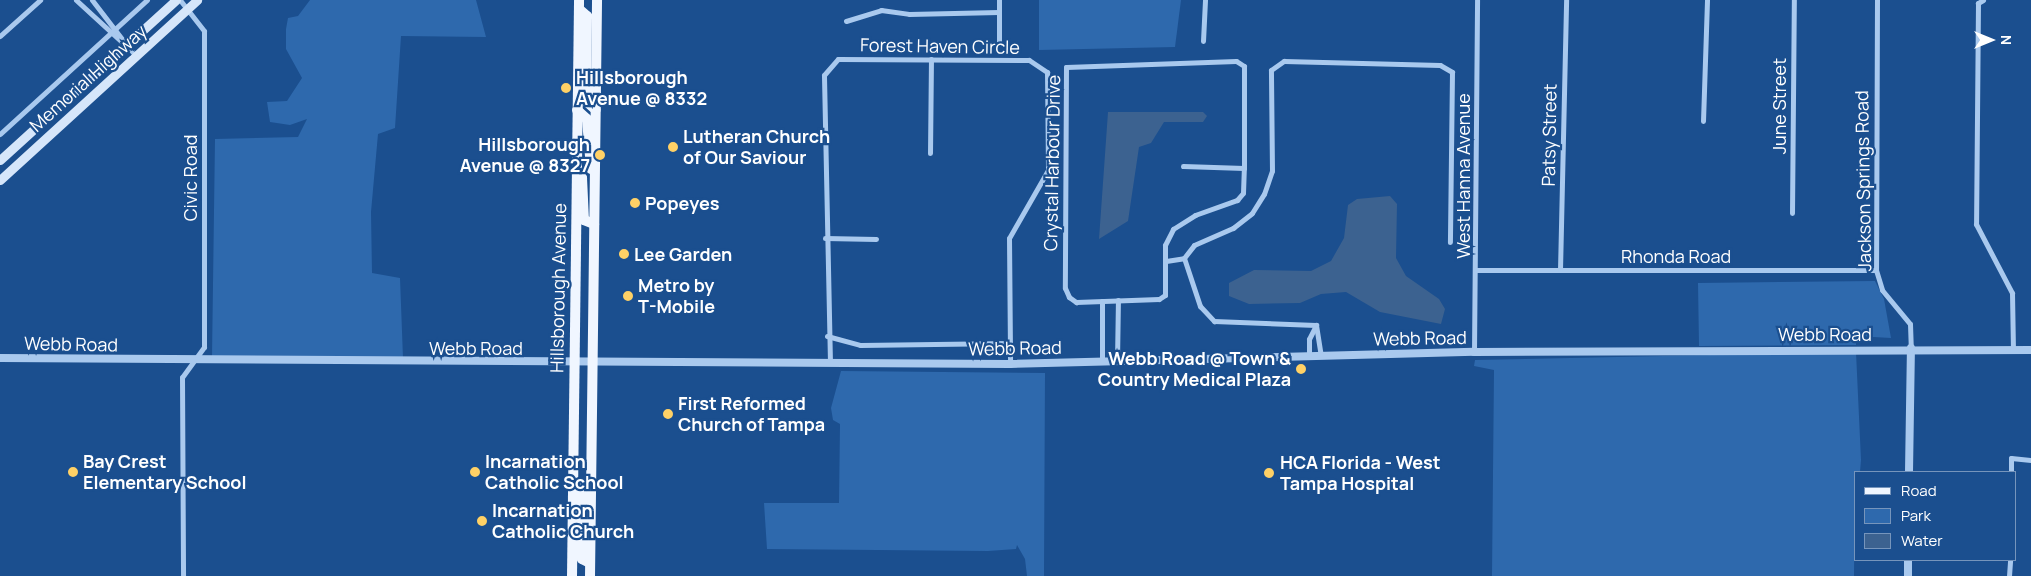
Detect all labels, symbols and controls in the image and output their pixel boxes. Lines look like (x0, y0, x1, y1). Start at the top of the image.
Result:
north arrow (1966, 15, 2016, 65)
street label: Memorial Highway (25, 20, 151, 136)
street label: Forest Haven Circle (860, 34, 1020, 58)
text: N (1997, 35, 2016, 45)
street label: June Street (1768, 58, 1790, 154)
place label: Hillsborough Avenue @ 8332 (576, 67, 707, 110)
street label: Crystal Harbour Drive (1040, 75, 1064, 251)
marker: Hillsborough Avenue @ 8332 (560, 82, 572, 94)
street label: Patsy Street (1537, 83, 1561, 187)
street label: Jackson Springs Road (1851, 90, 1875, 272)
street label: West Hanna Avenue (1452, 93, 1474, 259)
place label: Lutheran Church of Our Saviour (683, 126, 830, 168)
place label: Hillsborough Avenue @ 8327 (460, 134, 590, 176)
street label: Civic Road (179, 135, 201, 221)
marker: Lutheran Church of Our Saviour (667, 141, 679, 153)
marker: Hillsborough Avenue @ 8327 (594, 149, 606, 161)
place label: Popeyes (645, 192, 720, 214)
marker: Popeyes (629, 197, 641, 209)
street label: Hillsborough Avenue (546, 203, 570, 373)
place label: Lee Garden (634, 243, 732, 265)
street label: Rhonda Road (1621, 245, 1731, 267)
marker: Lee Garden (618, 248, 630, 260)
place label: Metro by T-Mobile (638, 275, 715, 318)
marker: Metro by T-Mobile (622, 290, 634, 302)
street label: Webb Road (1778, 323, 1872, 345)
street label: Webb Road (1373, 326, 1467, 350)
street label: Webb Road (24, 332, 118, 356)
street label: Webb Road (968, 336, 1062, 360)
street label: Webb Road (429, 337, 523, 359)
place label: Webb Road @ Town & Country Medical Plaza (1098, 348, 1291, 390)
marker: Webb Road @ Town & Country Medical Plaza (1295, 363, 1307, 375)
place label: First Reformed Church of Tampa (678, 393, 825, 436)
marker: First Reformed Church of Tampa (662, 408, 674, 420)
place label: Bay Crest Elementary School (83, 451, 246, 494)
place label: Incarnation Catholic School (485, 451, 624, 494)
place label: HCA Florida - West Tampa Hospital (1280, 452, 1441, 494)
marker: Bay Crest Elementary School (67, 466, 79, 478)
marker: Incarnation Catholic School (469, 466, 481, 478)
marker: HCA Florida - West Tampa Hospital (1262, 466, 1276, 480)
legend (1854, 471, 2016, 561)
text: Road (1901, 480, 1937, 501)
place label: Incarnation Catholic Church (492, 500, 634, 542)
text: Park (1901, 505, 1931, 526)
marker: Incarnation Catholic Church (476, 515, 488, 527)
text: Water (1901, 530, 1943, 551)

